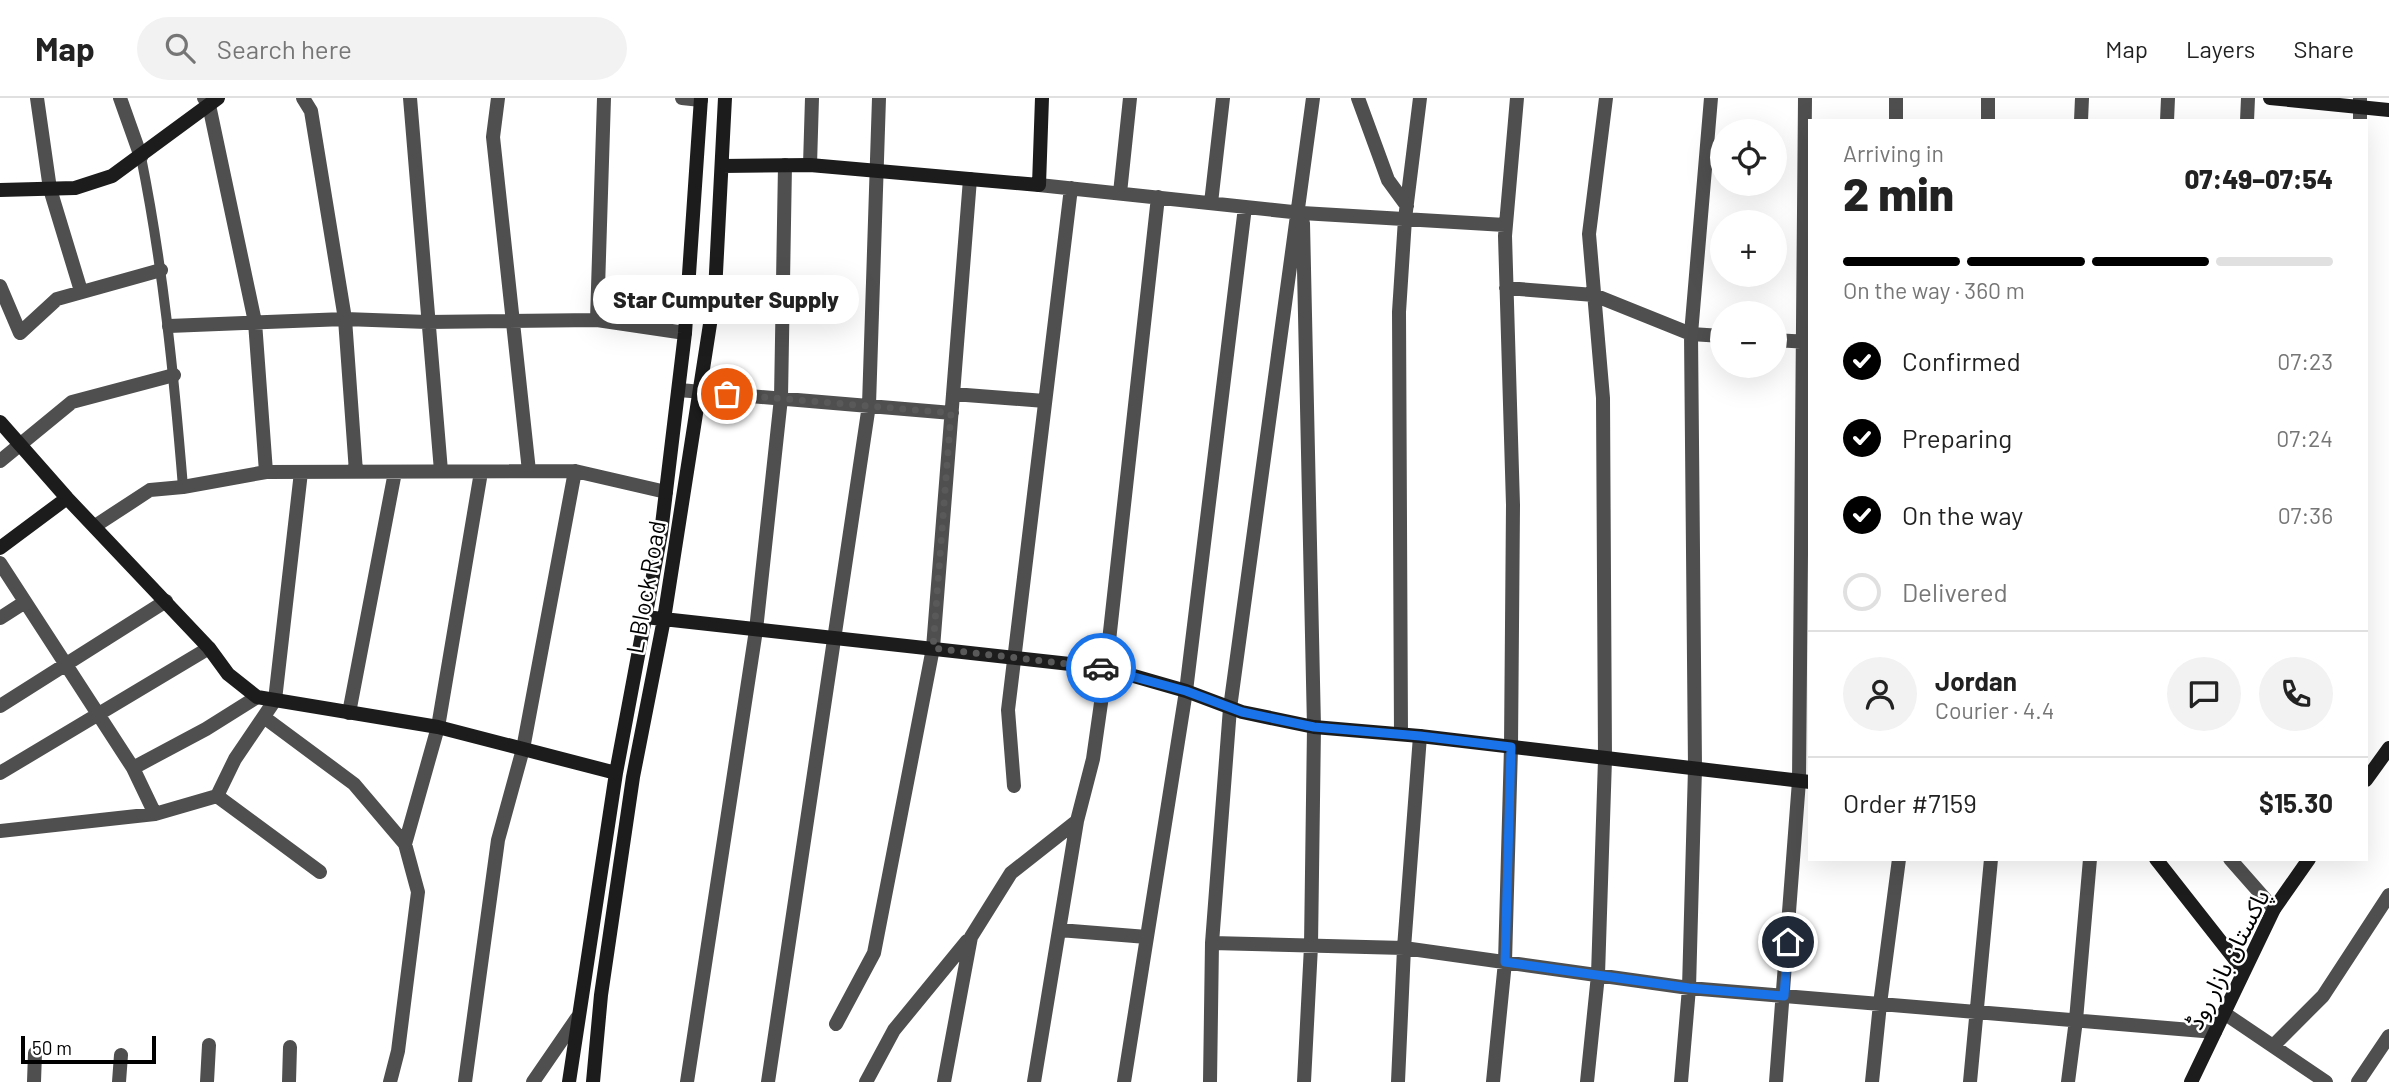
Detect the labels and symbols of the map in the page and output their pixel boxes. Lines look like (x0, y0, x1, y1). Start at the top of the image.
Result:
callout: Star Cumputer Supply (594, 275, 860, 324)
pin (697, 364, 757, 424)
street label: L Block Road (619, 518, 671, 656)
courier (1066, 633, 1136, 703)
street label: پاکستان بازار روڈ (2179, 884, 2277, 1035)
pin (1758, 912, 1818, 972)
scale bar (21, 1033, 156, 1065)

